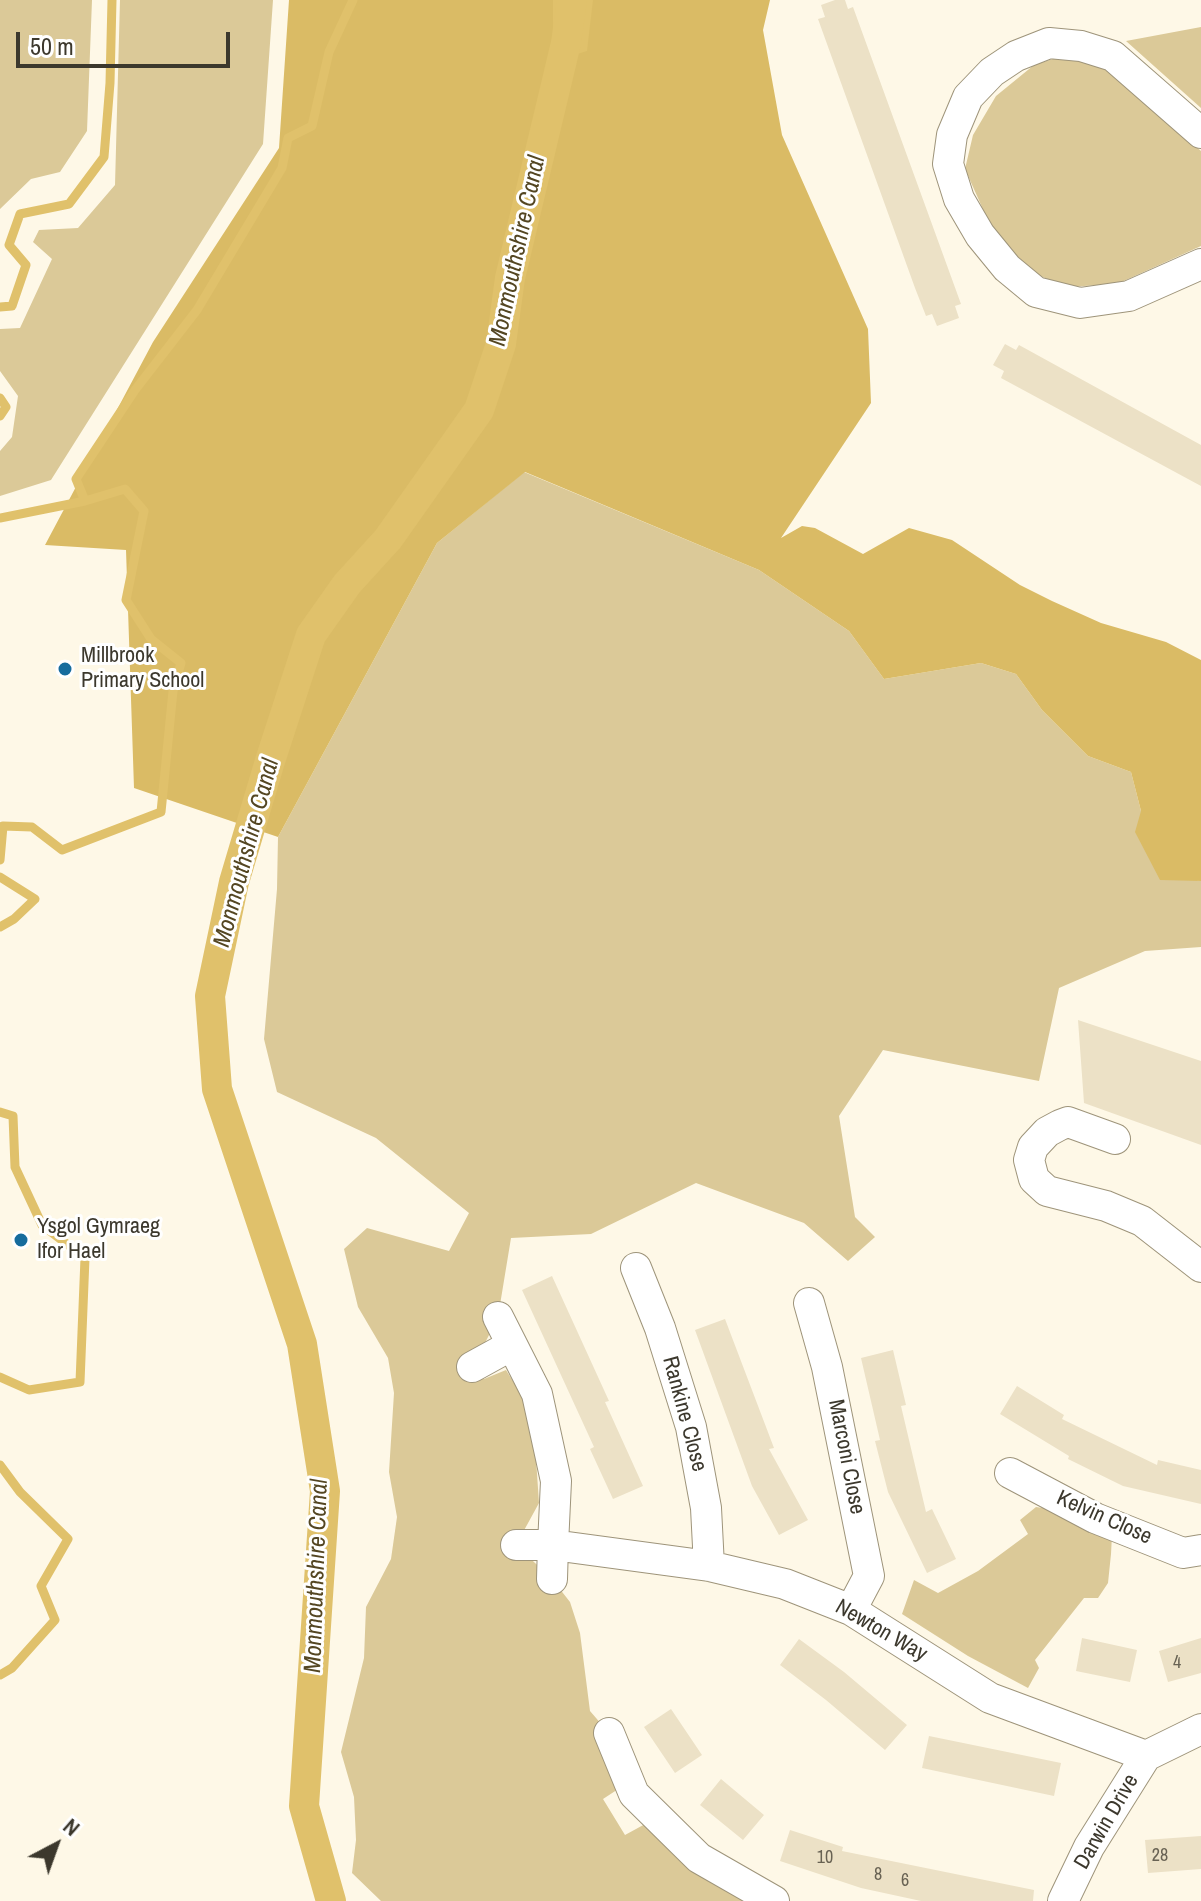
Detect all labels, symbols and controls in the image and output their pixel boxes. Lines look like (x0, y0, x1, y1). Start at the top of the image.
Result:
scale bar (20, 16, 234, 66)
text: 50 m (30, 30, 74, 62)
water label: Monmouthshire Canal (484, 153, 552, 349)
place label: Millbrook Primary School (81, 643, 204, 694)
marker: Millbrook Primary School (56, 660, 74, 678)
water label: Monmouthshire Canal (208, 756, 286, 950)
place label: Ysgol Gymraeg Ifor Hael (37, 1214, 160, 1266)
marker: Ysgol Gymraeg Ifor Hael (12, 1231, 30, 1249)
street label: Rankine Close (656, 1353, 712, 1475)
street label: Marconi Close (822, 1397, 870, 1517)
water label: Monmouthshire Canal (299, 1479, 335, 1673)
street label: Kelvin Close (1052, 1485, 1156, 1551)
street label: Newton Way (830, 1594, 932, 1668)
house number: 4 (1173, 1652, 1181, 1674)
street label: Darwin Drive (1069, 1770, 1145, 1874)
north arrow (16, 1805, 96, 1885)
text: N (57, 1811, 87, 1842)
house number: 28 (1152, 1845, 1168, 1867)
house number: 10 (817, 1847, 833, 1869)
house number: 8 (874, 1864, 882, 1886)
house number: 6 (901, 1870, 909, 1892)

